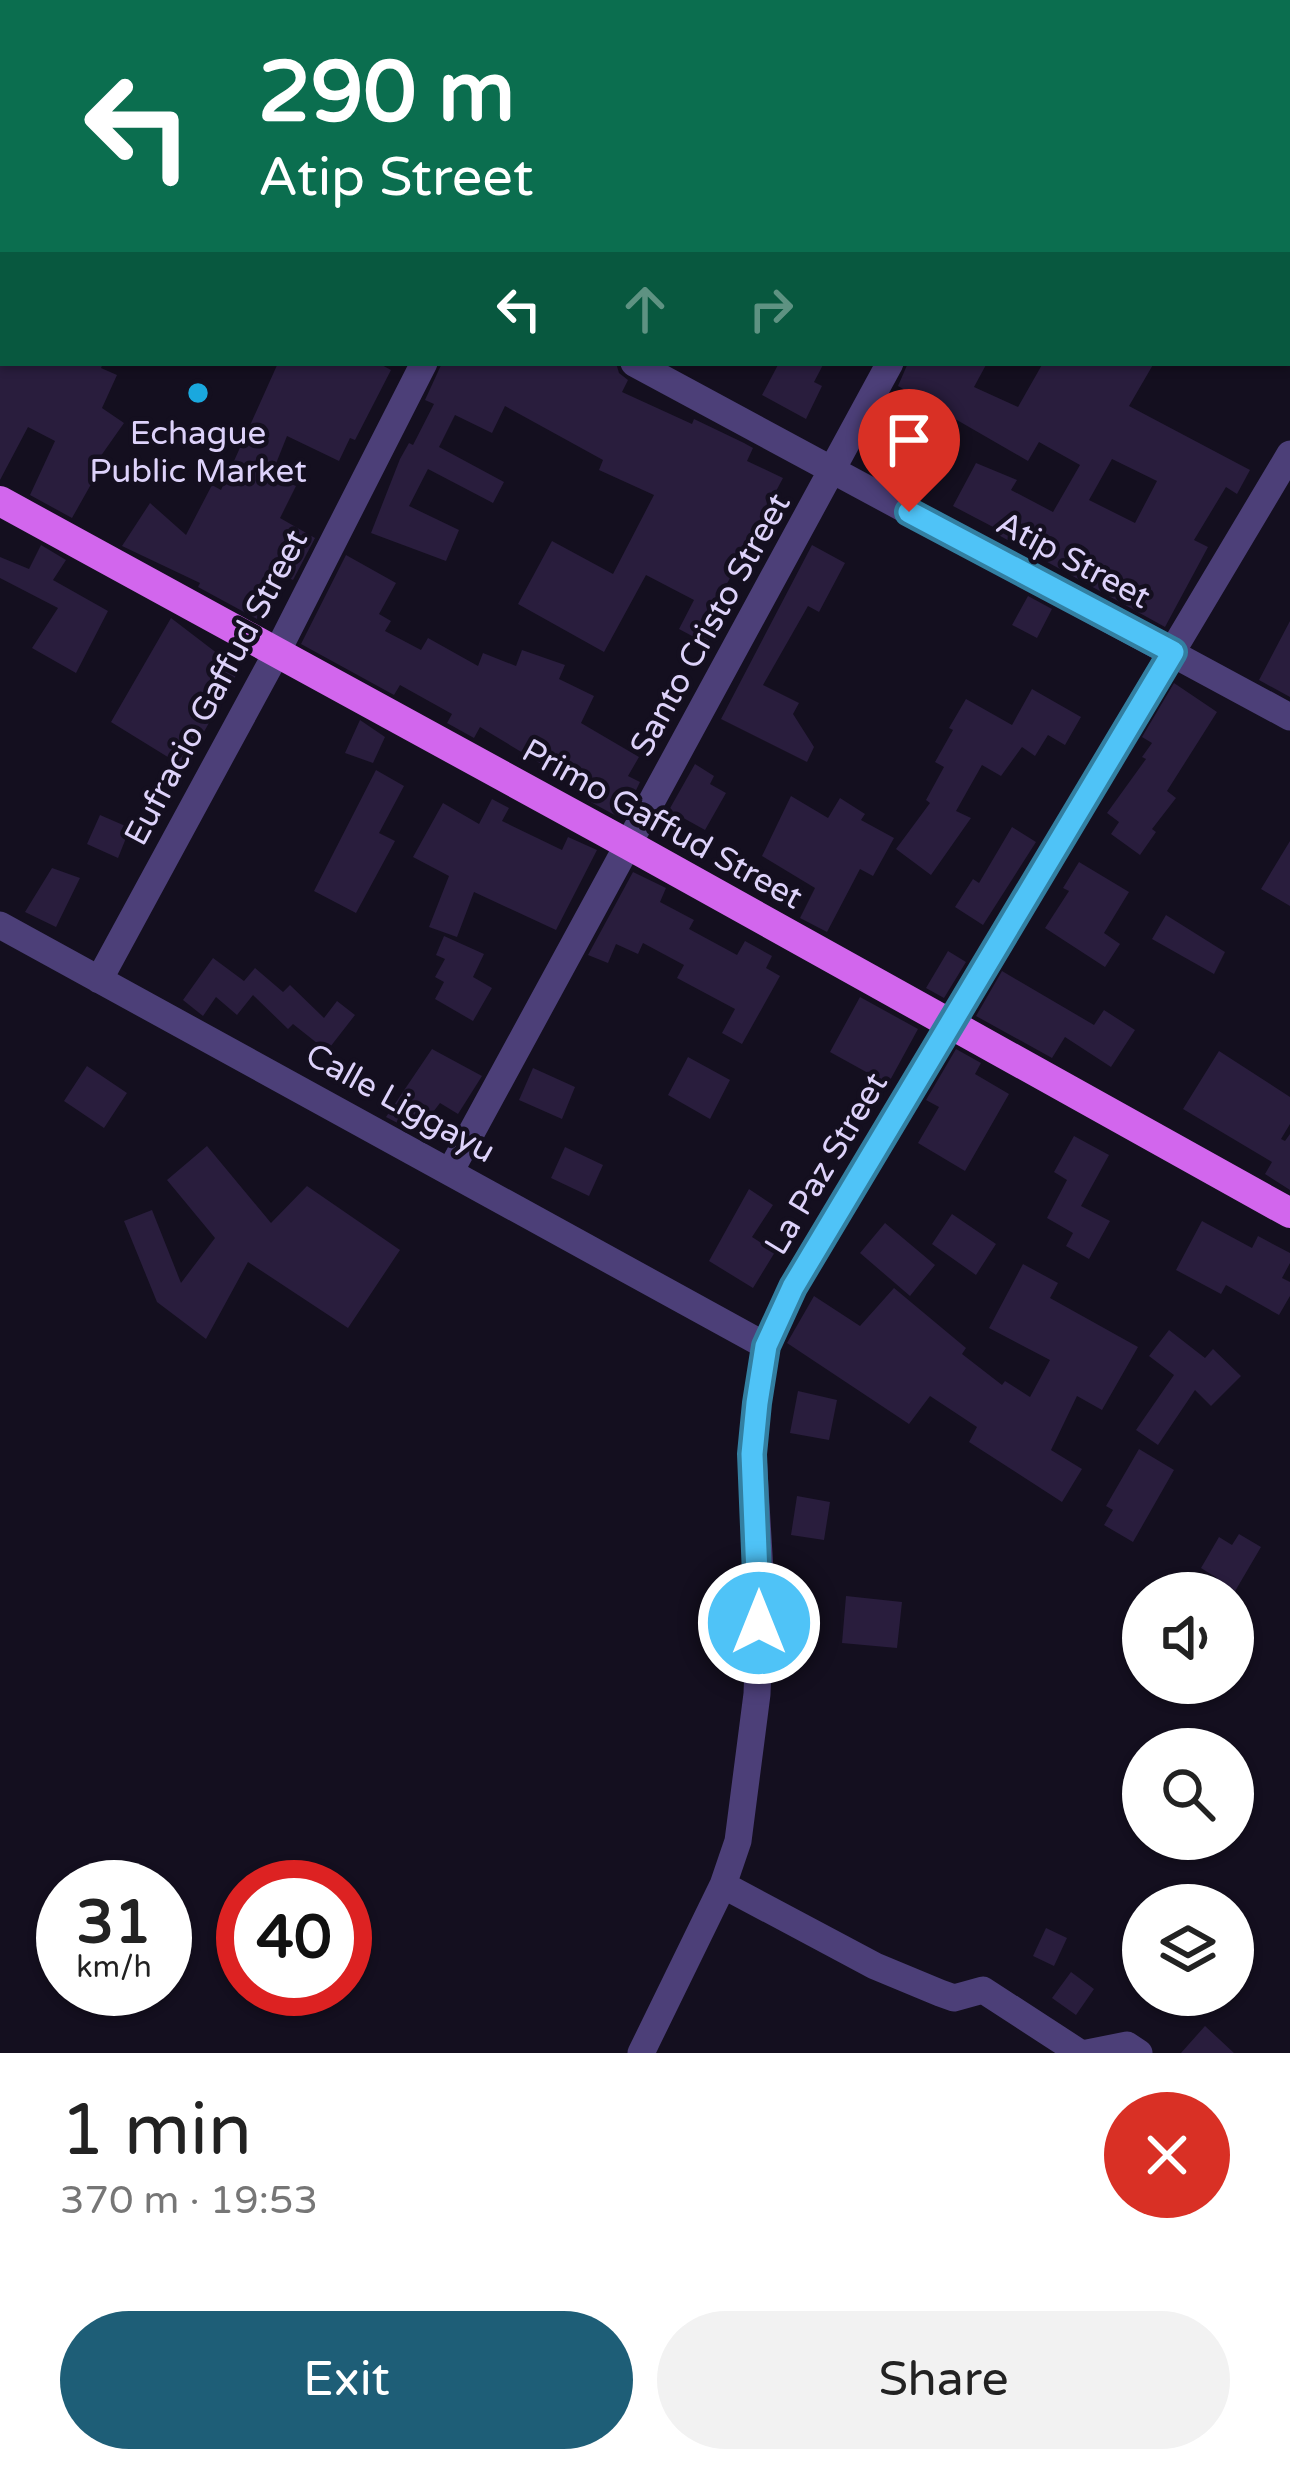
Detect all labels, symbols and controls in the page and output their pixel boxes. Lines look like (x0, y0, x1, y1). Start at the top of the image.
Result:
text: 290 m (258, 43, 515, 144)
icon: left (60, 48, 216, 204)
text: Atip Street (258, 145, 534, 210)
icon: left (486, 276, 552, 342)
icon: ahead (612, 276, 678, 342)
icon: right (738, 276, 804, 342)
marker: Echague Public Market (185, 380, 211, 406)
pin (858, 389, 960, 512)
icon: arrive (876, 407, 942, 473)
place label: Echague Public Market (89, 414, 307, 491)
street label: Santo Cristo Street (622, 487, 799, 763)
street label: Atip Street (990, 504, 1157, 617)
street label: Eufracio Gaffud Street (117, 523, 316, 852)
street label: Primo Gaffud Street (515, 731, 809, 918)
street label: Calle Liggayu (299, 1035, 502, 1171)
street label: La Paz Street (757, 1066, 896, 1262)
position arrow (696, 1560, 822, 1686)
map controls (1122, 1572, 1254, 2016)
button: sound (1122, 1572, 1254, 1704)
button: search (1122, 1728, 1254, 1860)
speed limit sign: 40 (216, 1860, 372, 2016)
button: layers (1122, 1884, 1254, 2016)
text: 31 (76, 1887, 152, 1959)
text: km/h (76, 1949, 152, 1986)
text: 1 min (60, 2088, 252, 2175)
button: close (1104, 2092, 1230, 2218)
text: 370 m · 19:53 (60, 2177, 318, 2224)
button: Exit (60, 2311, 633, 2449)
button: Share (657, 2311, 1230, 2449)

